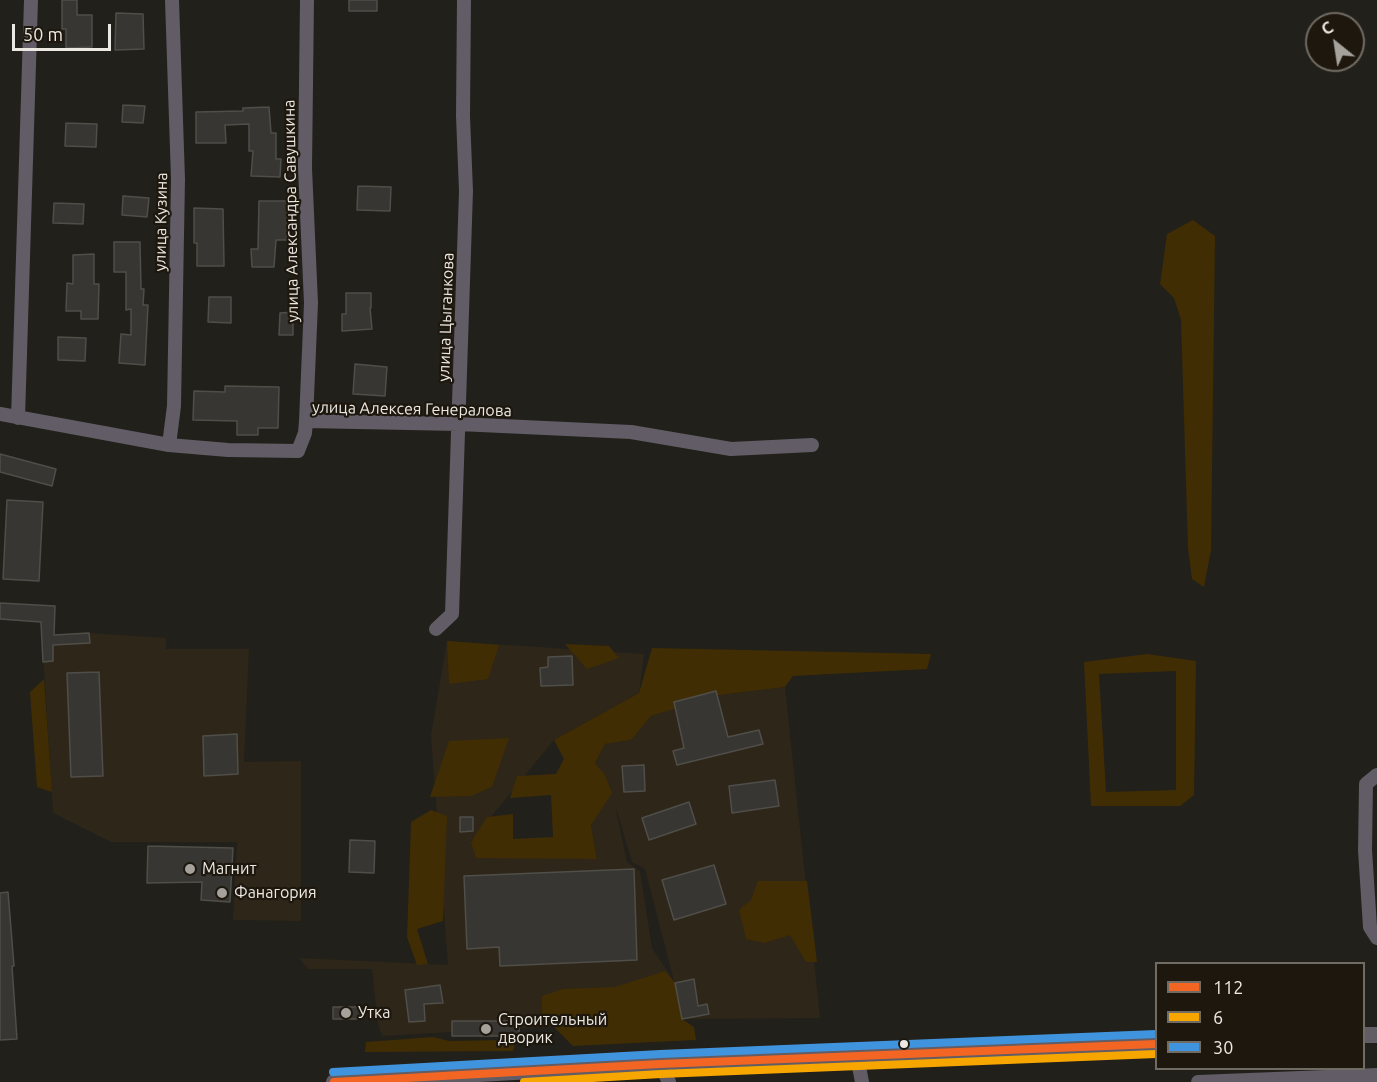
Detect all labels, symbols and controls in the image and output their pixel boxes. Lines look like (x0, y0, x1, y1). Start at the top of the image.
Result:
scale bar (15, 12, 114, 50)
north arrow (1305, 12, 1365, 72)
text: С (1318, 18, 1336, 39)
text: 50 m (23, 24, 63, 44)
street label: улица Александра Савушкина (279, 99, 303, 323)
street label: улица Кузина (151, 172, 171, 272)
street label: улица Цыганкова (434, 252, 458, 382)
street label: улица Алексея Генералова (312, 398, 512, 420)
place label: Магнит (202, 859, 256, 879)
marker: Магнит (183, 862, 197, 876)
place label: Фанагория (234, 883, 317, 903)
marker: Фанагория (215, 886, 229, 900)
legend (1155, 962, 1365, 1070)
text: 112 (1213, 977, 1243, 997)
place label: Утка (358, 1003, 391, 1023)
marker: Утка (339, 1006, 353, 1020)
text: 6 (1213, 1007, 1223, 1027)
place label: Строительный дворик (498, 1010, 607, 1048)
marker: Строительный дворик (479, 1022, 493, 1036)
text: 30 (1213, 1037, 1233, 1057)
unlabelled marker (898, 1038, 910, 1050)

